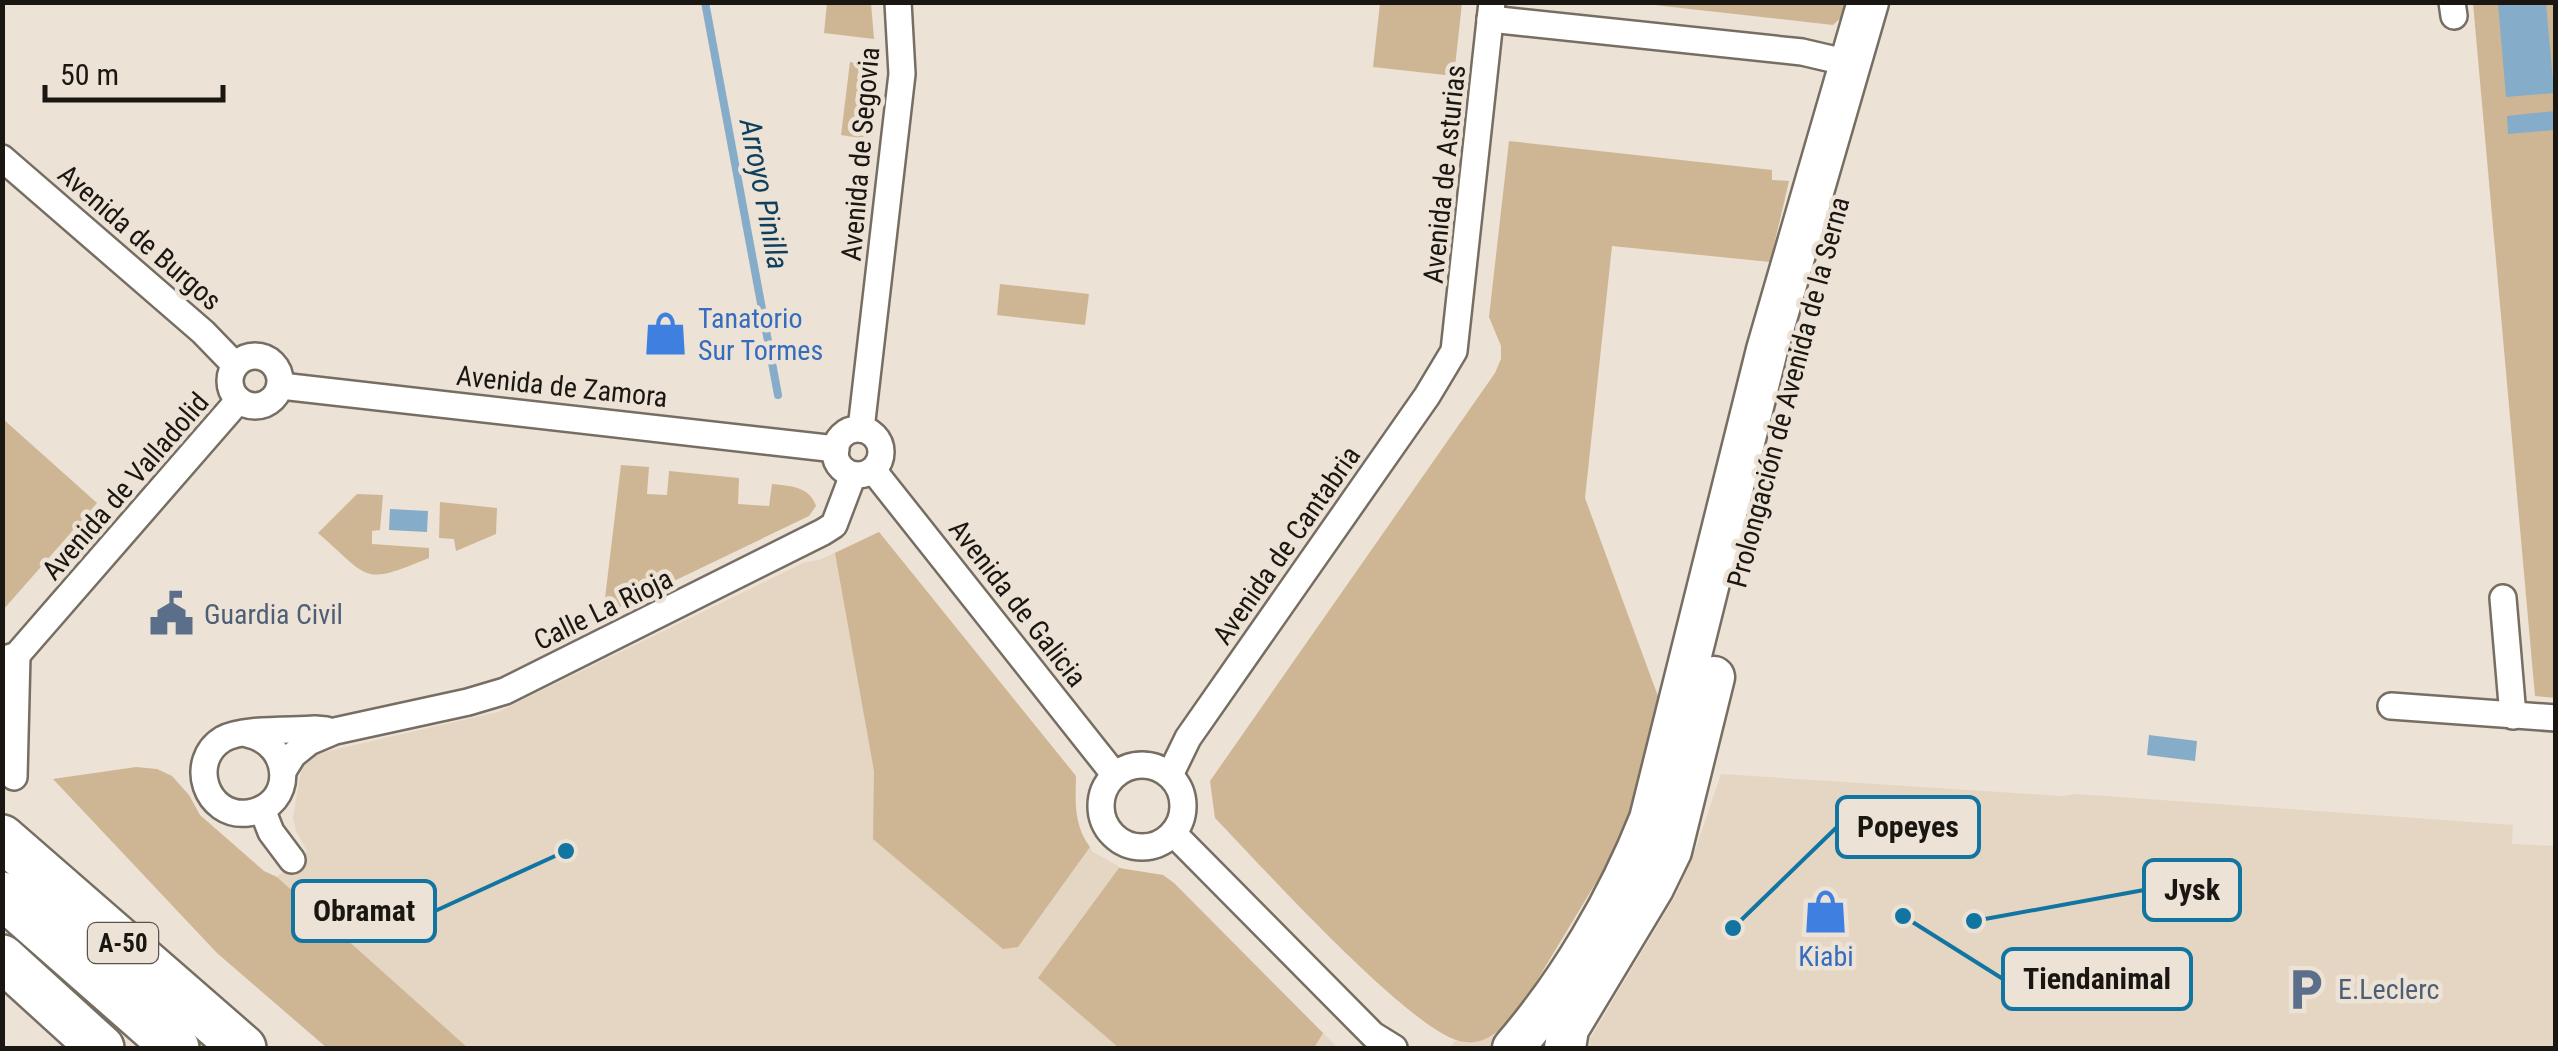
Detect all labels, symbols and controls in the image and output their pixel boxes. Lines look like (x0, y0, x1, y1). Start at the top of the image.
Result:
scale bar (45, 40, 222, 102)
street label: Avenida de Segovia (835, 46, 886, 262)
text: 50 m (60, 57, 119, 92)
street label: Avenida de Asturias (1417, 63, 1472, 285)
water label: Arroyo Pinilla (733, 115, 796, 272)
street label: Avenida de Burgos (51, 158, 228, 317)
street label: Prolongación de Avenida de la Serna (1720, 193, 1857, 591)
place label: Tanatorio Sur Tormes (698, 302, 823, 367)
shop icon: Tanatorio Sur Tormes (641, 310, 689, 358)
street label: Avenida de Zamora (455, 359, 669, 414)
street label: Avenida de Valladolid (35, 386, 216, 587)
street label: Avenida de Cantabria (1206, 440, 1367, 651)
street label: Avenida de Galicia (942, 513, 1093, 693)
street label: Calle La Rioja (529, 562, 678, 657)
public building icon: Guardia Civil (147, 590, 195, 638)
place label: Guardia Civil (204, 598, 343, 631)
callout: Popeyes (1837, 797, 1979, 857)
text: Popeyes (1857, 809, 1959, 844)
callout: Jysk (2144, 860, 2240, 920)
text: Jysk (2164, 872, 2221, 907)
callout: Obramat (293, 881, 435, 941)
shop icon: Kiabi (1802, 887, 1850, 935)
text: Obramat (313, 893, 415, 928)
road number: A-50 (88, 923, 158, 963)
place label: Kiabi (1798, 940, 1854, 973)
callout: Tiendanimal (2003, 949, 2191, 1009)
text: Tiendanimal (2023, 961, 2171, 996)
parking icon: E.Leclerc (2281, 965, 2329, 1013)
place label: E.Leclerc (2338, 973, 2439, 1006)

